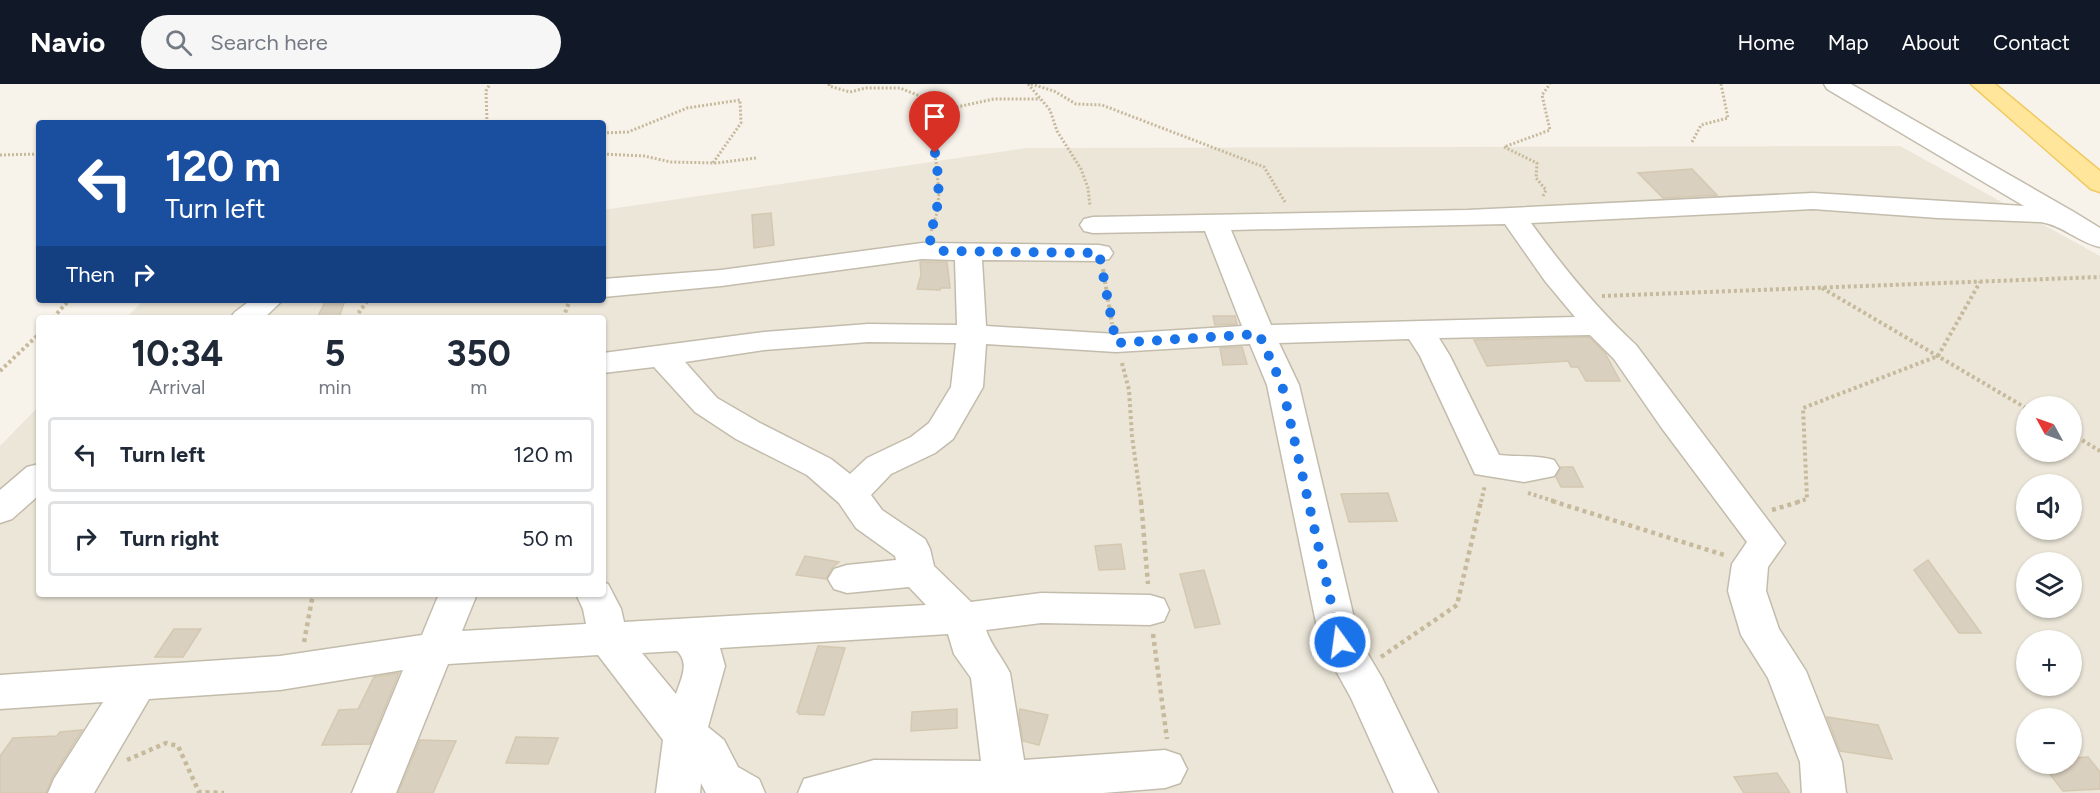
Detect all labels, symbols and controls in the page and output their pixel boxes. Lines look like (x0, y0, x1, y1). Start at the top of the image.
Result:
search box (141, 15, 561, 69)
text: Navio (30, 25, 105, 59)
icon: search (162, 26, 195, 59)
text: Search here (210, 29, 328, 56)
text: Home (1738, 30, 1795, 55)
text: Map (1828, 30, 1869, 55)
text: About (1902, 30, 1960, 55)
text: Contact (1993, 30, 2070, 55)
pin (909, 91, 960, 153)
icon: arrive (918, 100, 951, 133)
text: 120 m (165, 141, 281, 192)
icon: left (66, 144, 144, 222)
text: Turn left (165, 192, 265, 225)
icon: right (127, 258, 160, 291)
text: Then (66, 261, 115, 288)
text: 10:34 (131, 332, 223, 375)
text: 5 (324, 332, 345, 375)
text: 350 (447, 332, 511, 375)
text: Arrival (149, 375, 205, 399)
text: min (319, 375, 351, 399)
text: m (470, 375, 487, 399)
north arrow (2016, 396, 2082, 462)
map controls (2016, 396, 2082, 774)
icon: left (69, 438, 102, 471)
text: Turn left (120, 441, 206, 468)
text: 120 m (513, 441, 573, 468)
button: sound (2016, 474, 2082, 540)
icon: right (69, 522, 102, 555)
text: Turn right (120, 525, 219, 552)
text: 50 m (522, 525, 573, 552)
button: layers (2016, 552, 2082, 618)
position arrow (1308, 610, 1372, 674)
button: + (2016, 630, 2082, 696)
button: − (2016, 708, 2082, 774)

